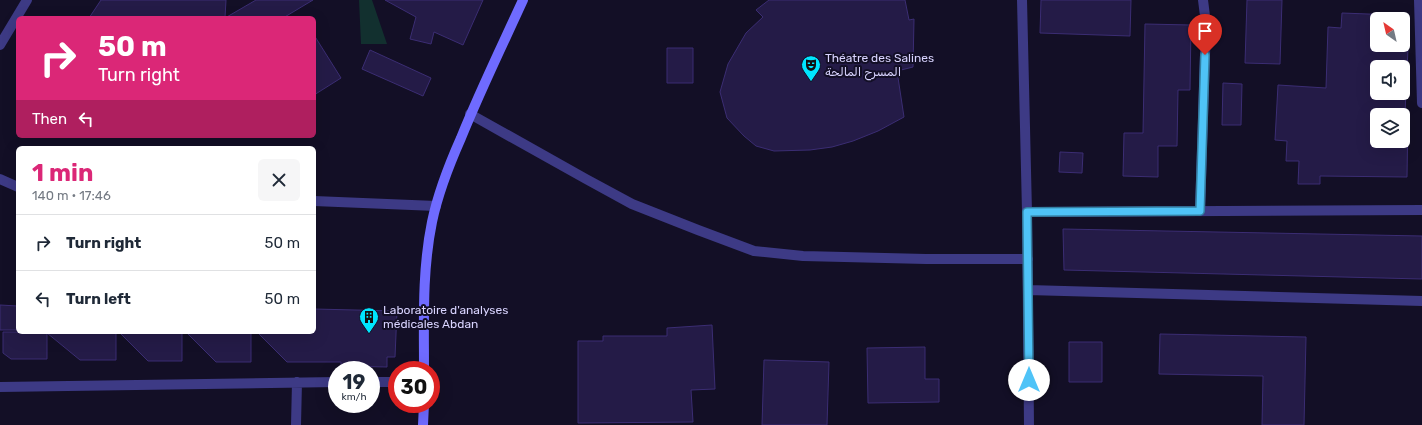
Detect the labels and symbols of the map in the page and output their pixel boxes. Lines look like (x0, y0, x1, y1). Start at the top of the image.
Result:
north arrow (1370, 12, 1410, 52)
pin (1188, 14, 1222, 55)
place label: Théatre des Salines المسرح المالحة (825, 51, 934, 81)
theatre icon: Théatre des Salines المسرح المالحة (800, 54, 822, 82)
place label: Laboratoire d'analyses médicales Abdan (383, 303, 508, 331)
building icon: Laboratoire d'analyses médicales Abdan (358, 306, 380, 334)
position arrow (1008, 359, 1050, 401)
speed limit sign: 30 (388, 361, 440, 413)

